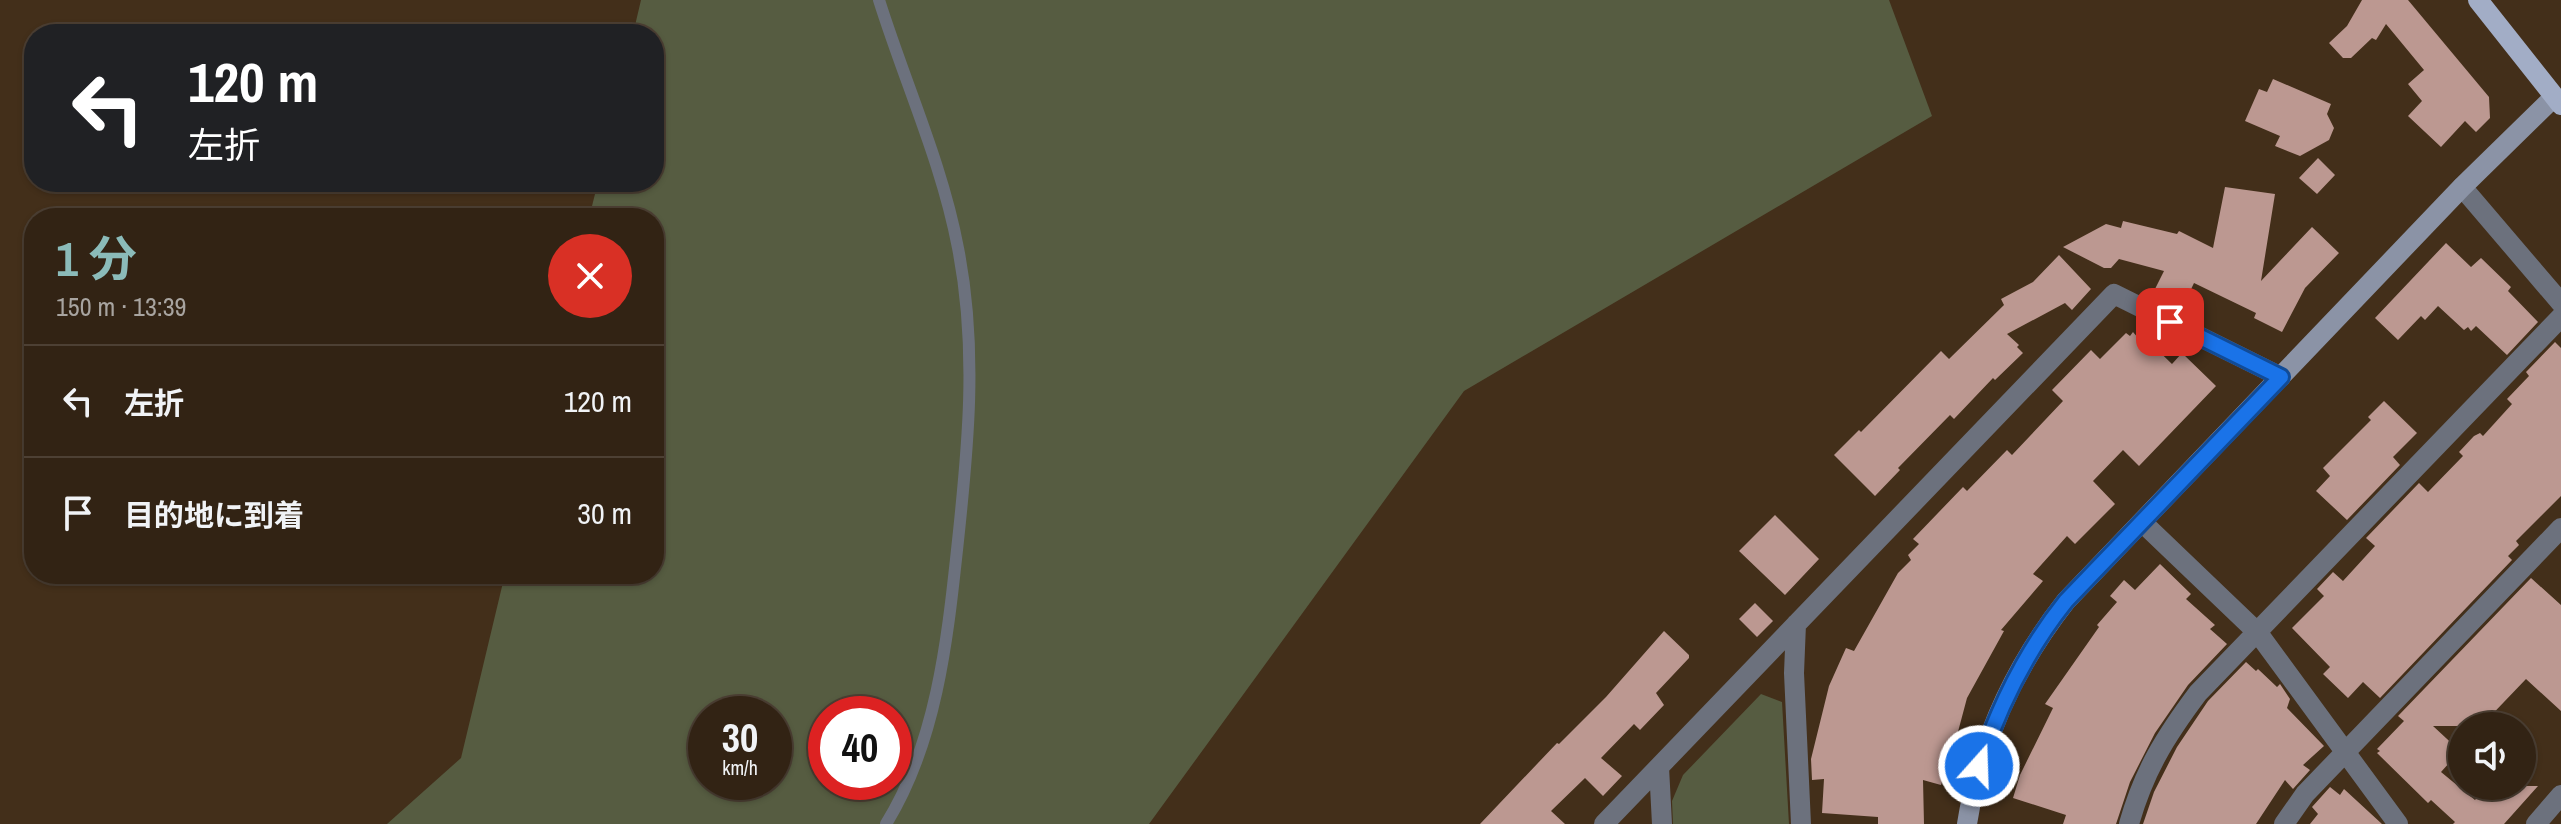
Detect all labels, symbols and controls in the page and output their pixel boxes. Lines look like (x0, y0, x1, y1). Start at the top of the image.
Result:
text: 120 m (188, 44, 318, 119)
icon: left (56, 56, 160, 160)
text: 左折 (188, 121, 260, 169)
text: 1 分 (56, 226, 137, 291)
button: close (548, 234, 632, 318)
pin (2136, 288, 2204, 356)
text: 150 m · 13:39 (56, 289, 186, 324)
icon: arrive (2148, 300, 2192, 344)
icon: left (56, 379, 100, 423)
text: 120 m (564, 381, 632, 421)
text: 左折 (124, 383, 184, 423)
icon: arrive (56, 491, 100, 535)
text: 30 m (577, 493, 632, 533)
text: 目的地に到着 (124, 495, 304, 535)
speed limit sign: 40 (808, 696, 912, 800)
text: 30 (722, 711, 758, 764)
map controls (2448, 712, 2536, 800)
button: sound (2448, 712, 2536, 800)
position arrow (1937, 724, 2021, 808)
text: km/h (722, 754, 758, 781)

